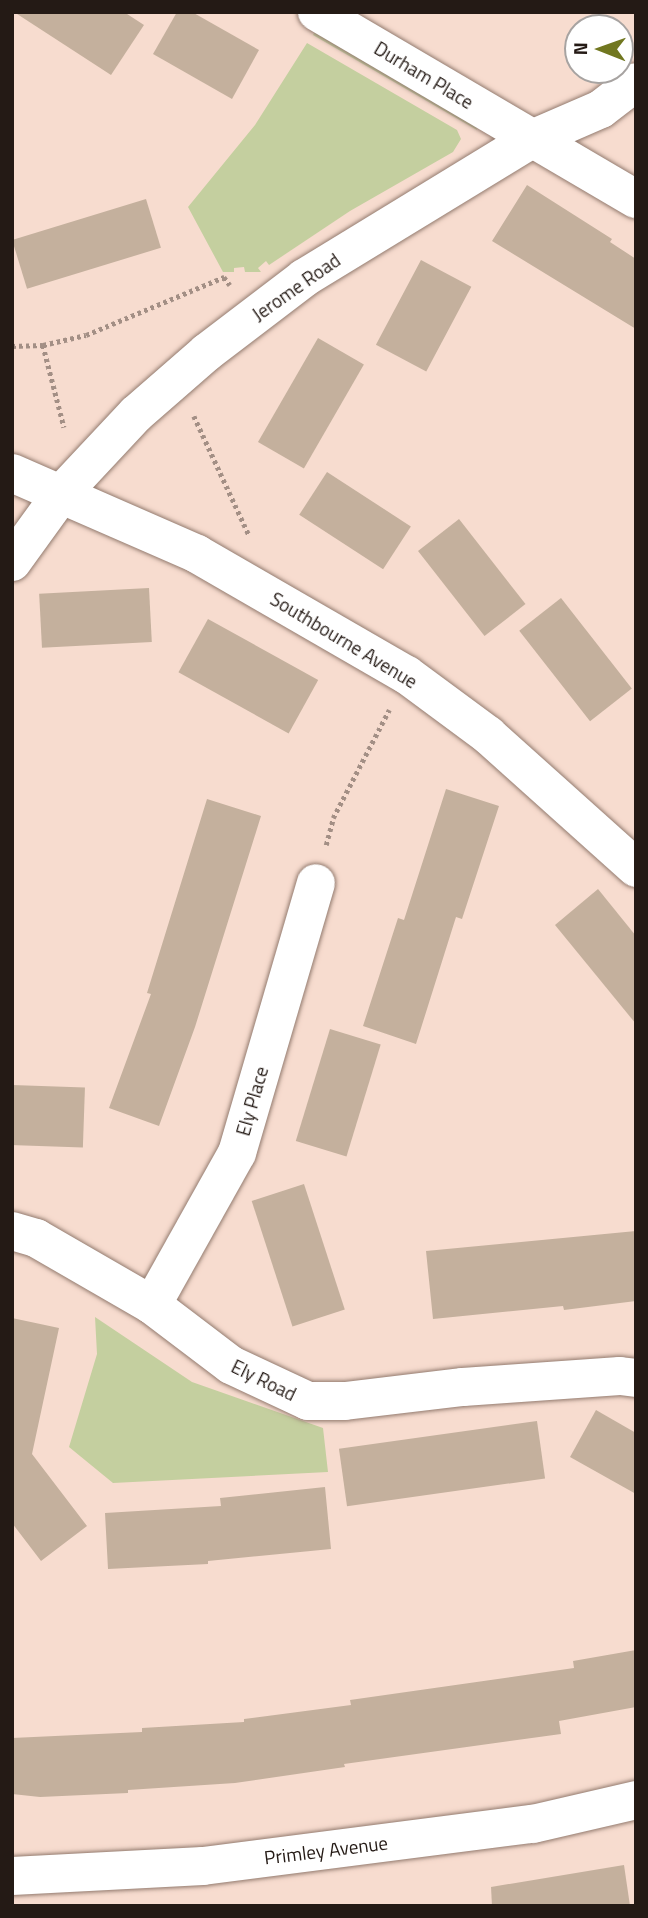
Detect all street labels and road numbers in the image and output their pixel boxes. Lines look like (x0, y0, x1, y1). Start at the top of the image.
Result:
street label: Durham Place (370, 36, 478, 114)
street label: Jerome Road (248, 248, 344, 326)
street label: Southbourne Avenue (266, 587, 422, 693)
street label: Ely Place (231, 1064, 273, 1138)
street label: Ely Road (228, 1355, 300, 1405)
street label: Primley Avenue (263, 1831, 389, 1869)

